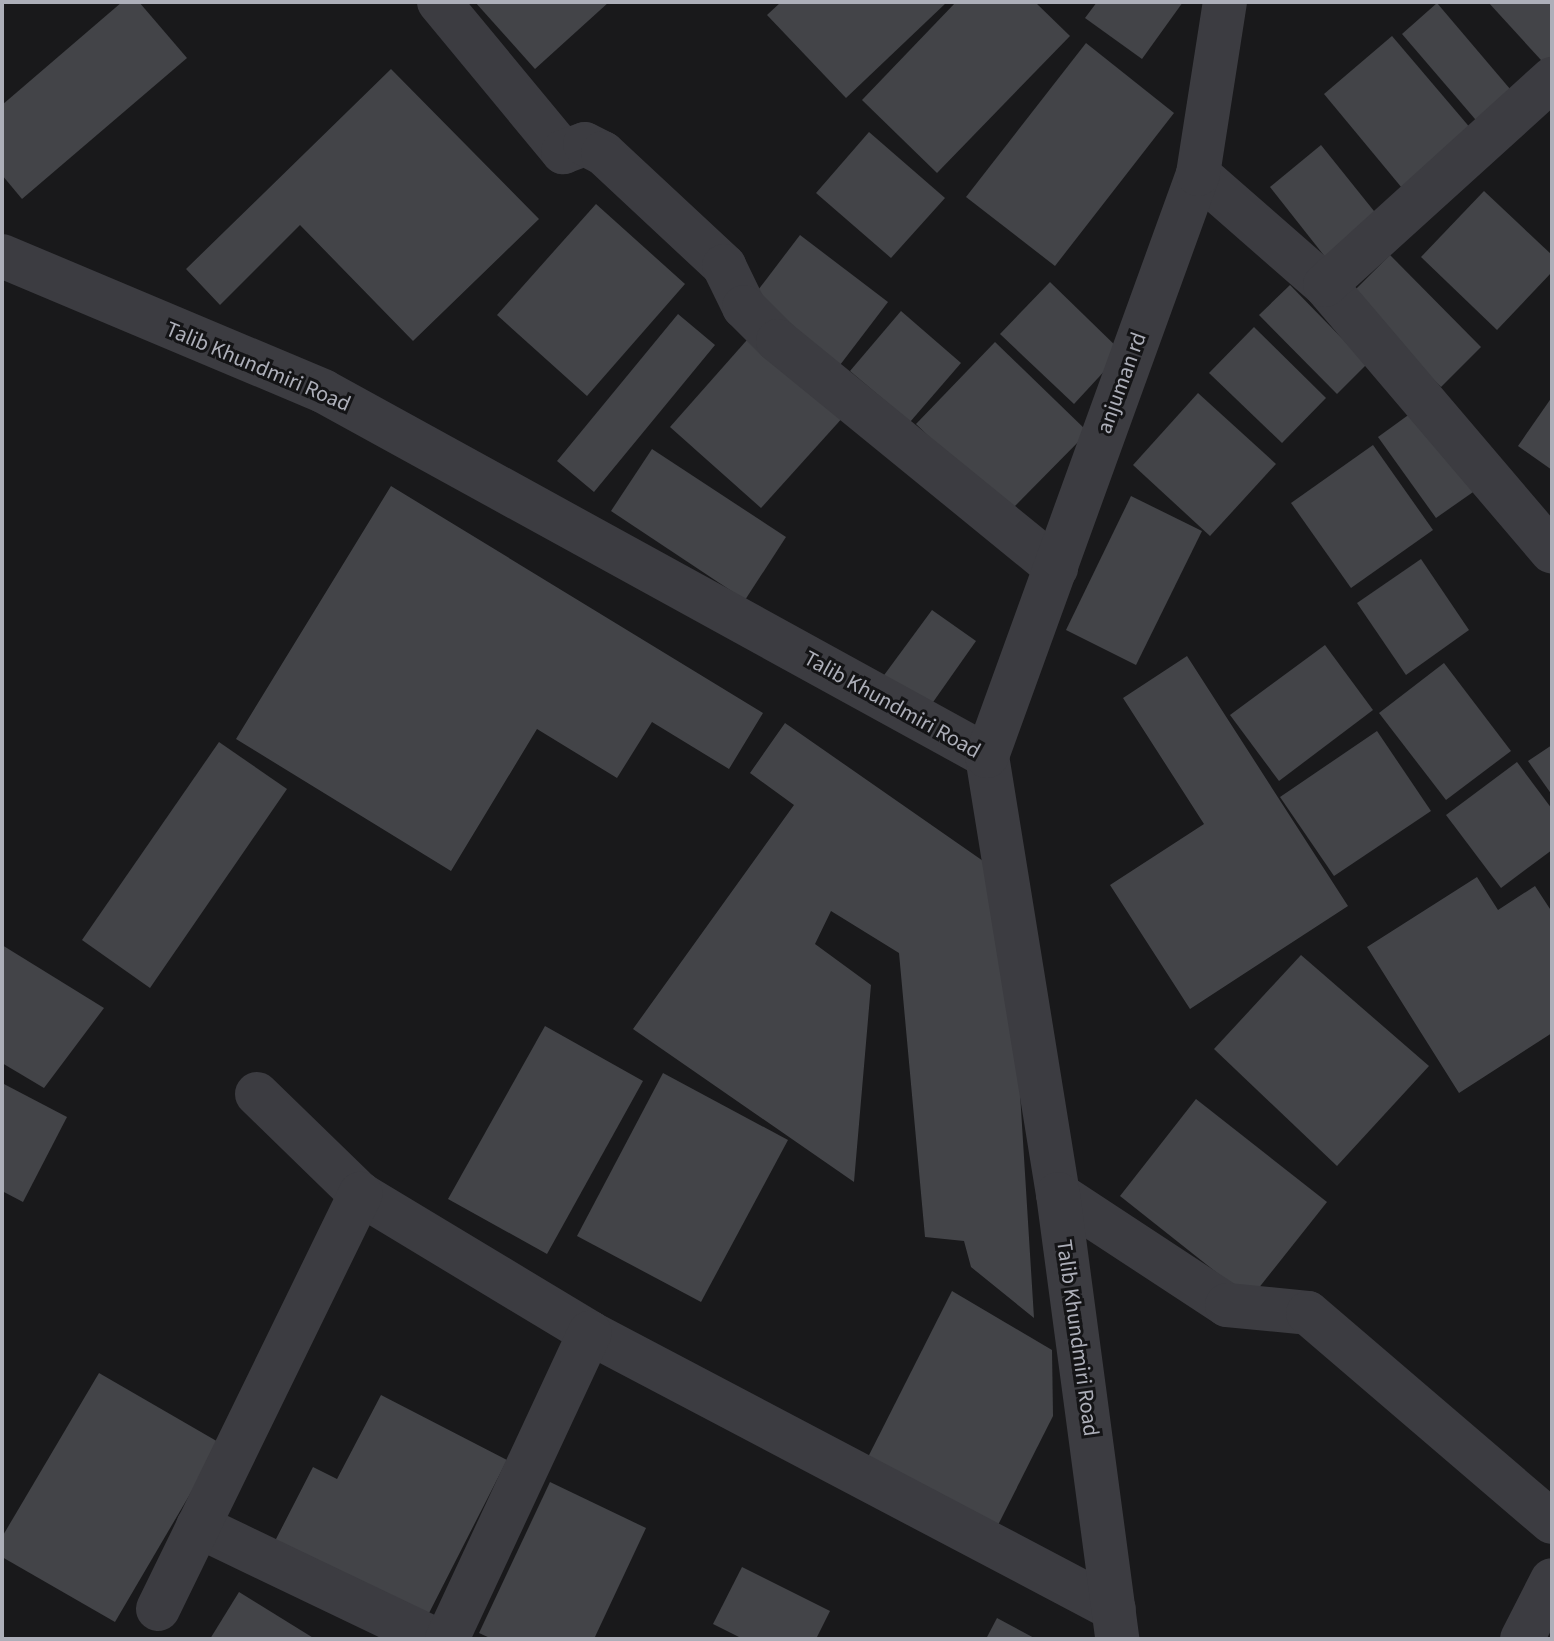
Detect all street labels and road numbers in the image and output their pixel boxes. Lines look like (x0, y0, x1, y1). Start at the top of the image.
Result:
street label: Talib Khundmiri Road (162, 316, 354, 418)
street label: anjuman rd (1091, 329, 1153, 437)
street label: Talib Khundmiri Road (799, 645, 985, 765)
street label: Talib Khundmiri Road (1050, 1238, 1104, 1438)

